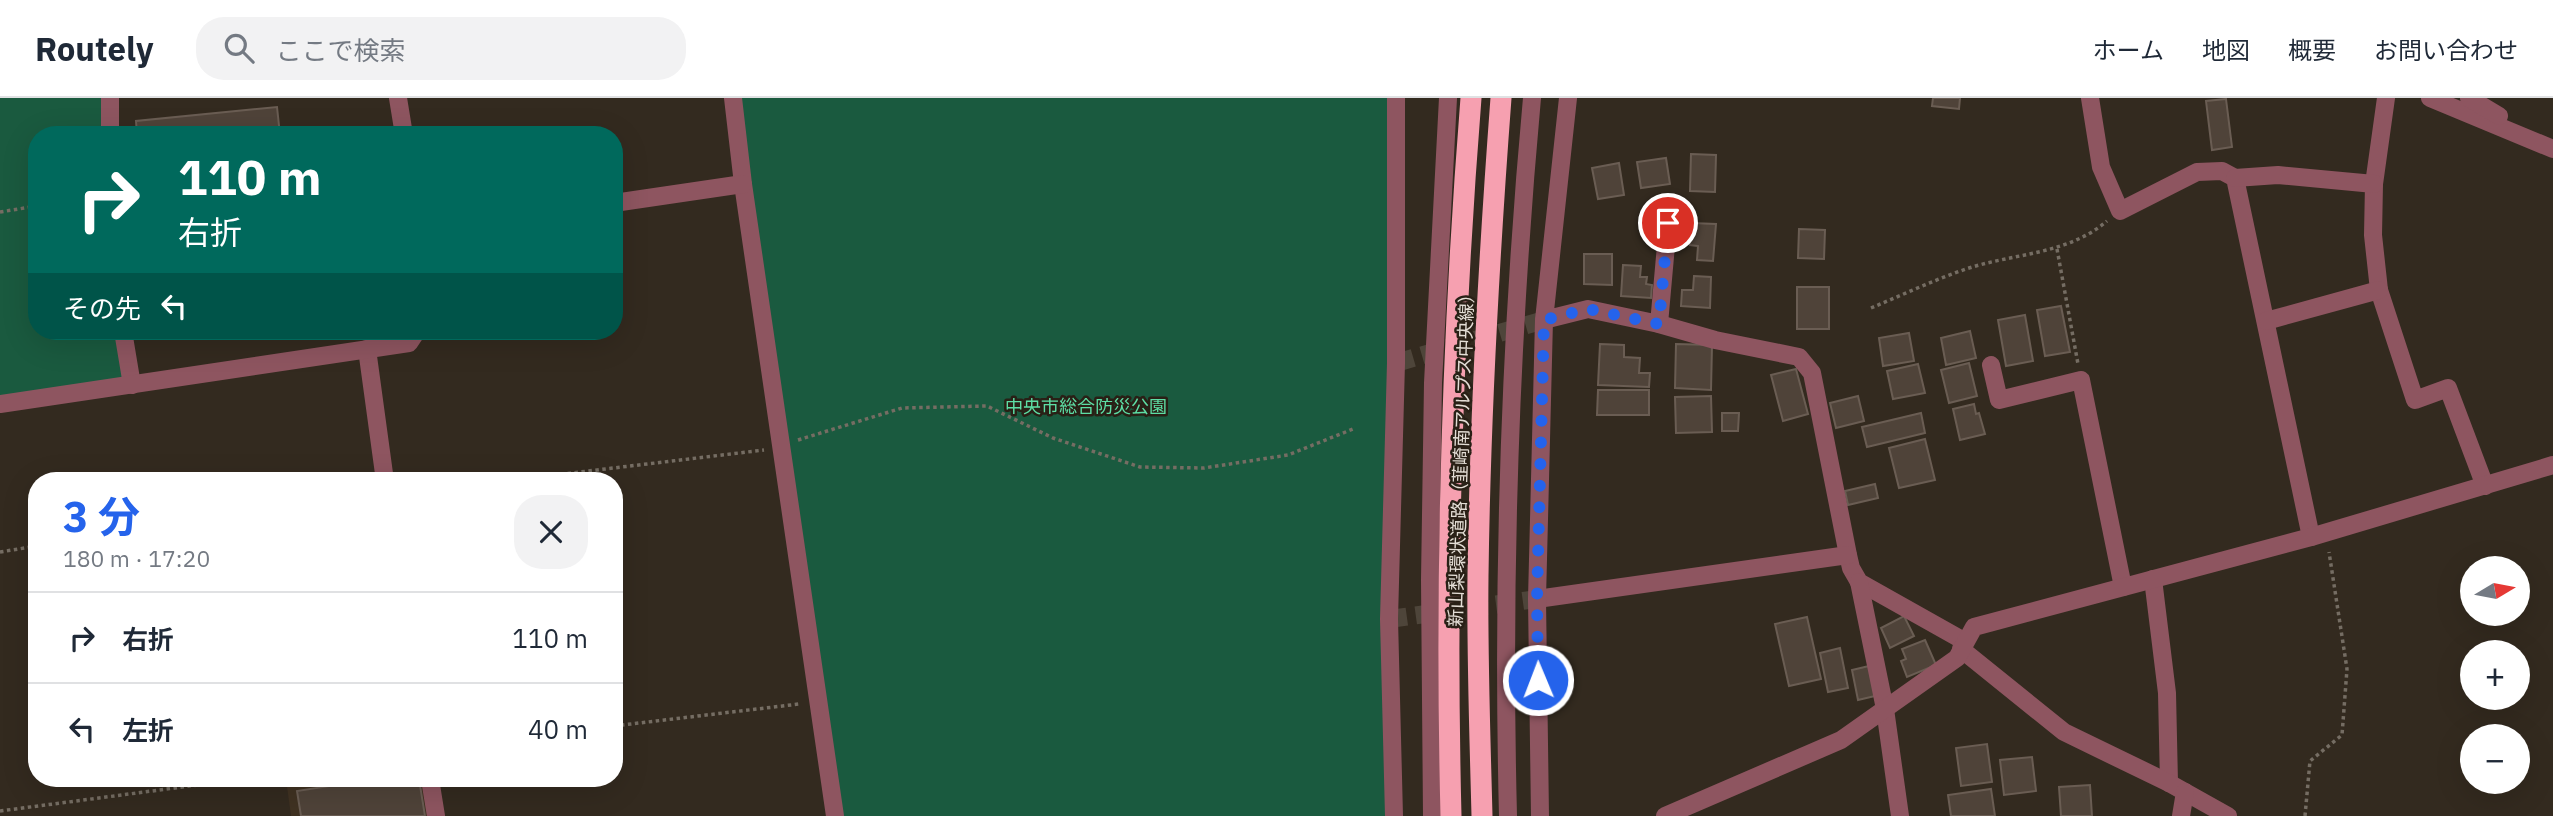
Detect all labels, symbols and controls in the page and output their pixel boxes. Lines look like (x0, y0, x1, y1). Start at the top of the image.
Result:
search box (196, 17, 686, 80)
text: Routely (35, 27, 154, 70)
icon: search (220, 29, 258, 67)
text: ここで検索 (276, 33, 406, 67)
text: ホーム (2093, 34, 2164, 66)
text: 地図 (2202, 34, 2250, 66)
text: 概要 (2288, 34, 2336, 66)
text: お問い合わせ (2374, 34, 2518, 66)
text: 110 m (178, 145, 322, 208)
icon: right (63, 154, 154, 245)
pin (1638, 193, 1698, 253)
icon: arrive (1649, 204, 1687, 242)
text: 右折 (178, 211, 242, 253)
street label: 新山梨環状道路（韮崎南アルプス中央線） (1444, 285, 1478, 627)
icon: left (155, 287, 193, 325)
text: その先 (63, 291, 141, 325)
park label: 中央市総合防災公園 (1005, 395, 1167, 418)
text: 3 分 (63, 489, 140, 544)
button: close (514, 495, 588, 569)
text: 180 m · 17:20 (63, 543, 210, 573)
north arrow (2460, 556, 2530, 626)
map controls (2460, 556, 2530, 794)
icon: right (63, 619, 101, 657)
text: 110 m (512, 621, 588, 655)
text: 右折 (122, 622, 174, 656)
button: + (2460, 640, 2530, 710)
position arrow (1501, 643, 1575, 717)
icon: left (63, 710, 101, 748)
text: 40 m (528, 712, 588, 746)
text: 左折 (122, 713, 174, 747)
button: − (2460, 724, 2530, 794)

